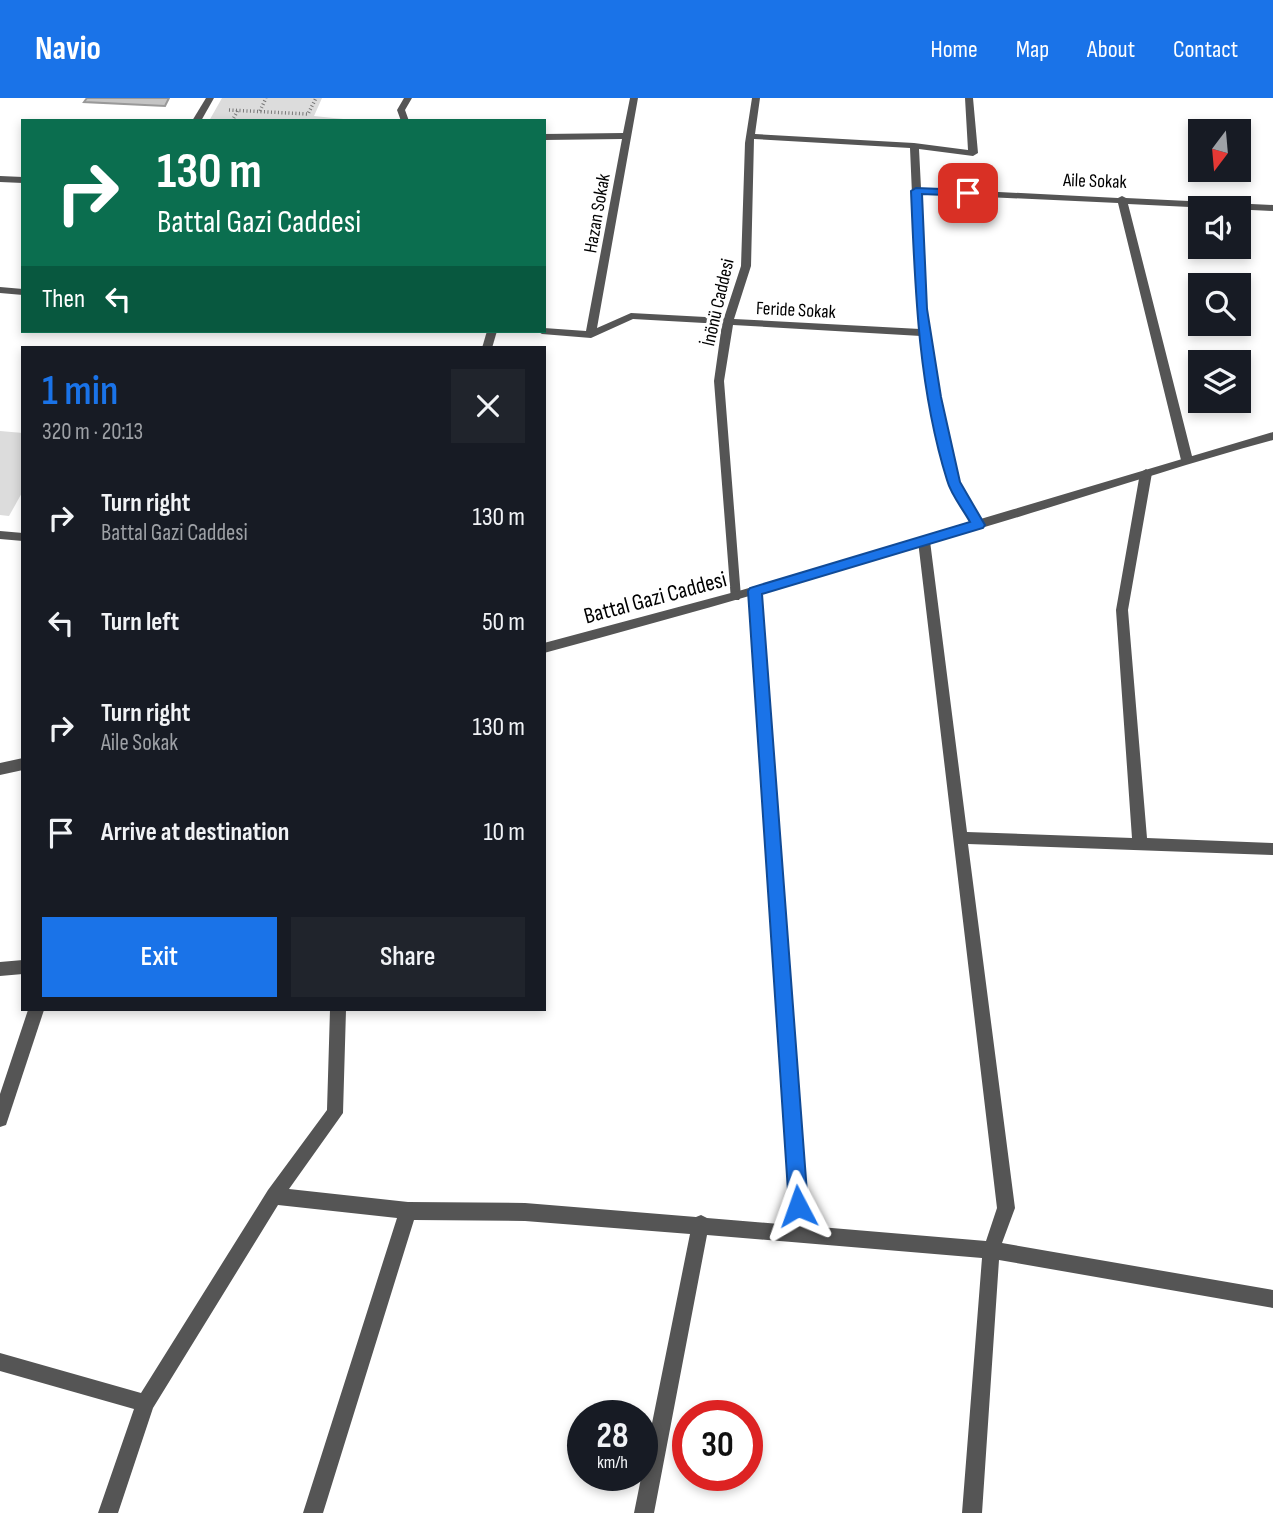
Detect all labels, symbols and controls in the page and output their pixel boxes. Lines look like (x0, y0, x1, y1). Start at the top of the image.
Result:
text: Navio (35, 29, 101, 69)
text: Home (930, 35, 978, 64)
text: Map (1016, 35, 1049, 64)
text: About (1087, 35, 1135, 64)
text: Contact (1173, 35, 1238, 64)
north arrow (1188, 119, 1251, 182)
map controls (1188, 119, 1251, 413)
text: 130 m (157, 143, 262, 202)
icon: right (42, 147, 133, 238)
pin (938, 163, 998, 223)
street label: Aile Sokak (1062, 169, 1128, 194)
street label: Hazan Sokak (579, 171, 616, 255)
icon: arrive (949, 174, 987, 212)
button: sound (1188, 196, 1251, 259)
text: Battal Gazi Caddesi (157, 203, 361, 242)
street label: İnönü Caddesi (697, 256, 740, 348)
button: search (1188, 273, 1251, 336)
icon: left (99, 280, 137, 318)
text: Then (42, 284, 85, 315)
street label: Feride Sokak (755, 297, 837, 324)
button: layers (1188, 350, 1251, 413)
text: 1 min (42, 366, 118, 417)
button: close (451, 369, 525, 443)
text: 320 m · 20:13 (42, 418, 143, 446)
text: Turn right (101, 488, 190, 519)
icon: right (42, 499, 80, 537)
text: 130 m (473, 502, 525, 533)
text: Battal Gazi Caddesi (101, 519, 248, 547)
street label: Battal Gazi Caddesi (581, 565, 730, 630)
icon: left (42, 604, 80, 642)
text: Turn left (101, 607, 179, 638)
text: 50 m (482, 607, 525, 638)
text: Turn right (101, 698, 190, 729)
icon: right (42, 709, 80, 747)
text: 130 m (473, 712, 525, 743)
text: Aile Sokak (101, 729, 178, 757)
icon: arrive (42, 814, 80, 852)
text: Arrive at destination (101, 817, 289, 848)
text: 10 m (483, 817, 525, 848)
button: Exit (42, 917, 277, 997)
button: Share (291, 917, 525, 997)
position arrow (761, 1169, 835, 1243)
speed limit sign: 30 (672, 1400, 763, 1491)
text: 28 (597, 1415, 628, 1458)
text: km/h (597, 1452, 628, 1473)

